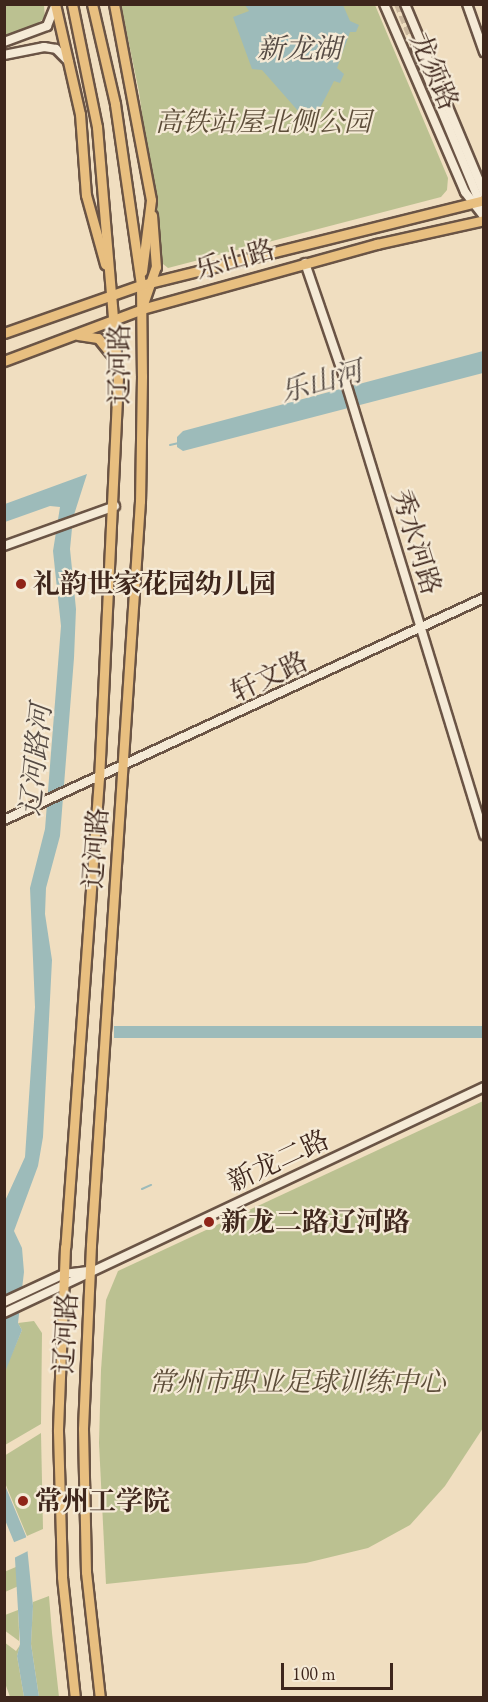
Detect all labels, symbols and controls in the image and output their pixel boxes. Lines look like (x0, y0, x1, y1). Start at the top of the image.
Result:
street label: 龙须路 (404, 27, 466, 115)
water label: 新龙湖 (257, 31, 341, 65)
park label: 高铁站屋北侧公园 (155, 106, 371, 138)
street label: 乐山路 (192, 232, 278, 286)
street label: 辽河路 (103, 324, 135, 404)
water label: 乐山河 (276, 353, 366, 409)
street label: 秀水河路 (386, 486, 448, 598)
place label: 礼韵世家花园幼儿园 (33, 568, 276, 600)
marker: 礼韵世家花园幼儿园 (14, 577, 28, 591)
street label: 轩文路 (225, 644, 313, 708)
water label: 辽河路河 (12, 703, 58, 817)
street label: 辽河路 (76, 806, 114, 890)
street label: 新龙二路 (222, 1122, 334, 1198)
place label: 新龙二路辽河路 (221, 1206, 410, 1238)
marker: 新龙二路辽河路 (202, 1215, 216, 1229)
street label: 辽河路 (47, 1292, 83, 1374)
park label: 常州市职业足球训练中心 (149, 1366, 445, 1398)
place label: 常州工学院 (35, 1485, 170, 1517)
marker: 常州工学院 (16, 1494, 30, 1508)
scale bar (284, 1651, 396, 1689)
text: 100 m (292, 1662, 336, 1685)

